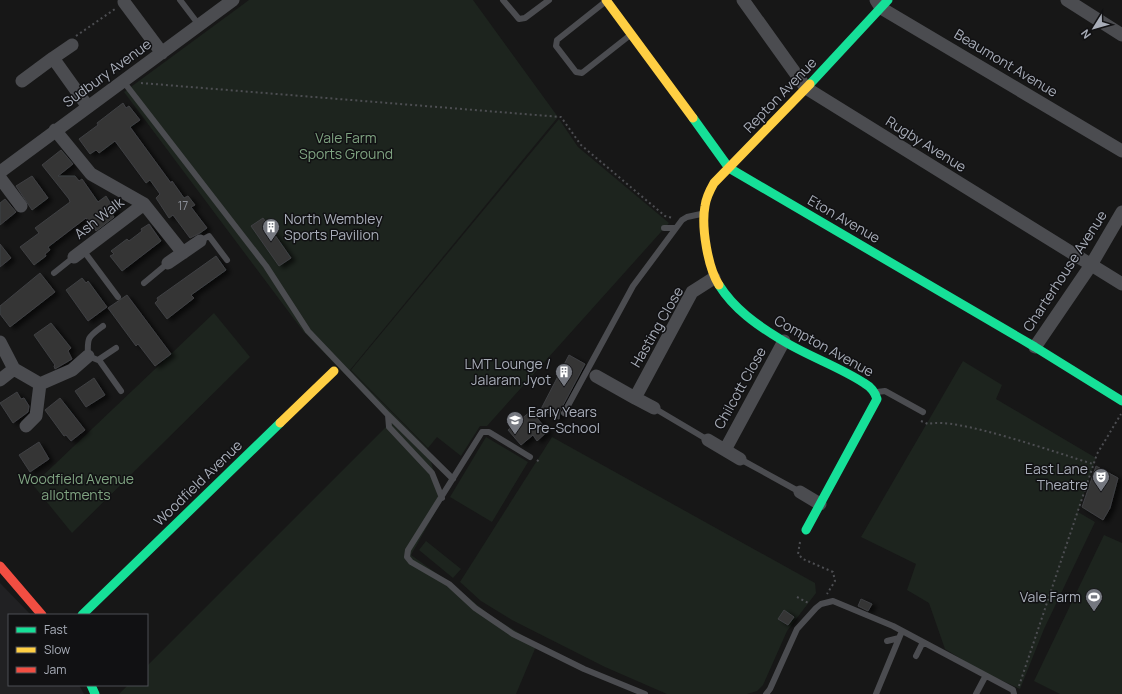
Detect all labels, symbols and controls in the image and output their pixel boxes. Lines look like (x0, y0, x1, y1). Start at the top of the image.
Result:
north arrow (1074, 8, 1114, 48)
street label: Beaumont Avenue (951, 24, 1062, 101)
text: N (1077, 27, 1094, 42)
street label: Sudbury Avenue (59, 34, 155, 111)
street label: Repton Avenue (739, 53, 820, 136)
street label: Rugby Avenue (882, 111, 970, 176)
park label: Vale Farm Sports Ground (299, 128, 393, 163)
street label: Eton Avenue (805, 190, 884, 247)
street label: Ash Walk (70, 192, 128, 243)
house number: 17 (178, 197, 188, 214)
street label: Charterhouse Avenue (1018, 206, 1111, 335)
place label: North Wembley Sports Pavilion (284, 209, 383, 244)
building icon: North Wembley Sports Pavilion (261, 217, 281, 242)
street label: Hasting Close (626, 283, 687, 370)
street label: Compton Avenue (771, 310, 877, 381)
street label: Chilcott Close (709, 343, 770, 432)
place label: LMT Lounge / Jalaram Jyot (465, 354, 551, 389)
building icon: LMT Lounge / Jalaram Jyot (554, 362, 574, 387)
place label: Early Years Pre-School (528, 402, 600, 437)
school or university icon: Early Years Pre-School (505, 410, 525, 435)
street label: Woodfield Avenue (149, 436, 246, 530)
place label: East Lane Theatre (1025, 459, 1088, 494)
theatre icon: East Lane Theatre (1091, 467, 1111, 492)
park label: Woodfield Avenue allotments (18, 469, 134, 504)
place label: Vale Farm (1020, 587, 1081, 606)
sports icon: Vale Farm (1084, 587, 1104, 612)
legend (8, 614, 148, 686)
text: Fast (44, 621, 68, 638)
text: Slow (44, 641, 70, 658)
text: Jam (44, 661, 66, 678)

